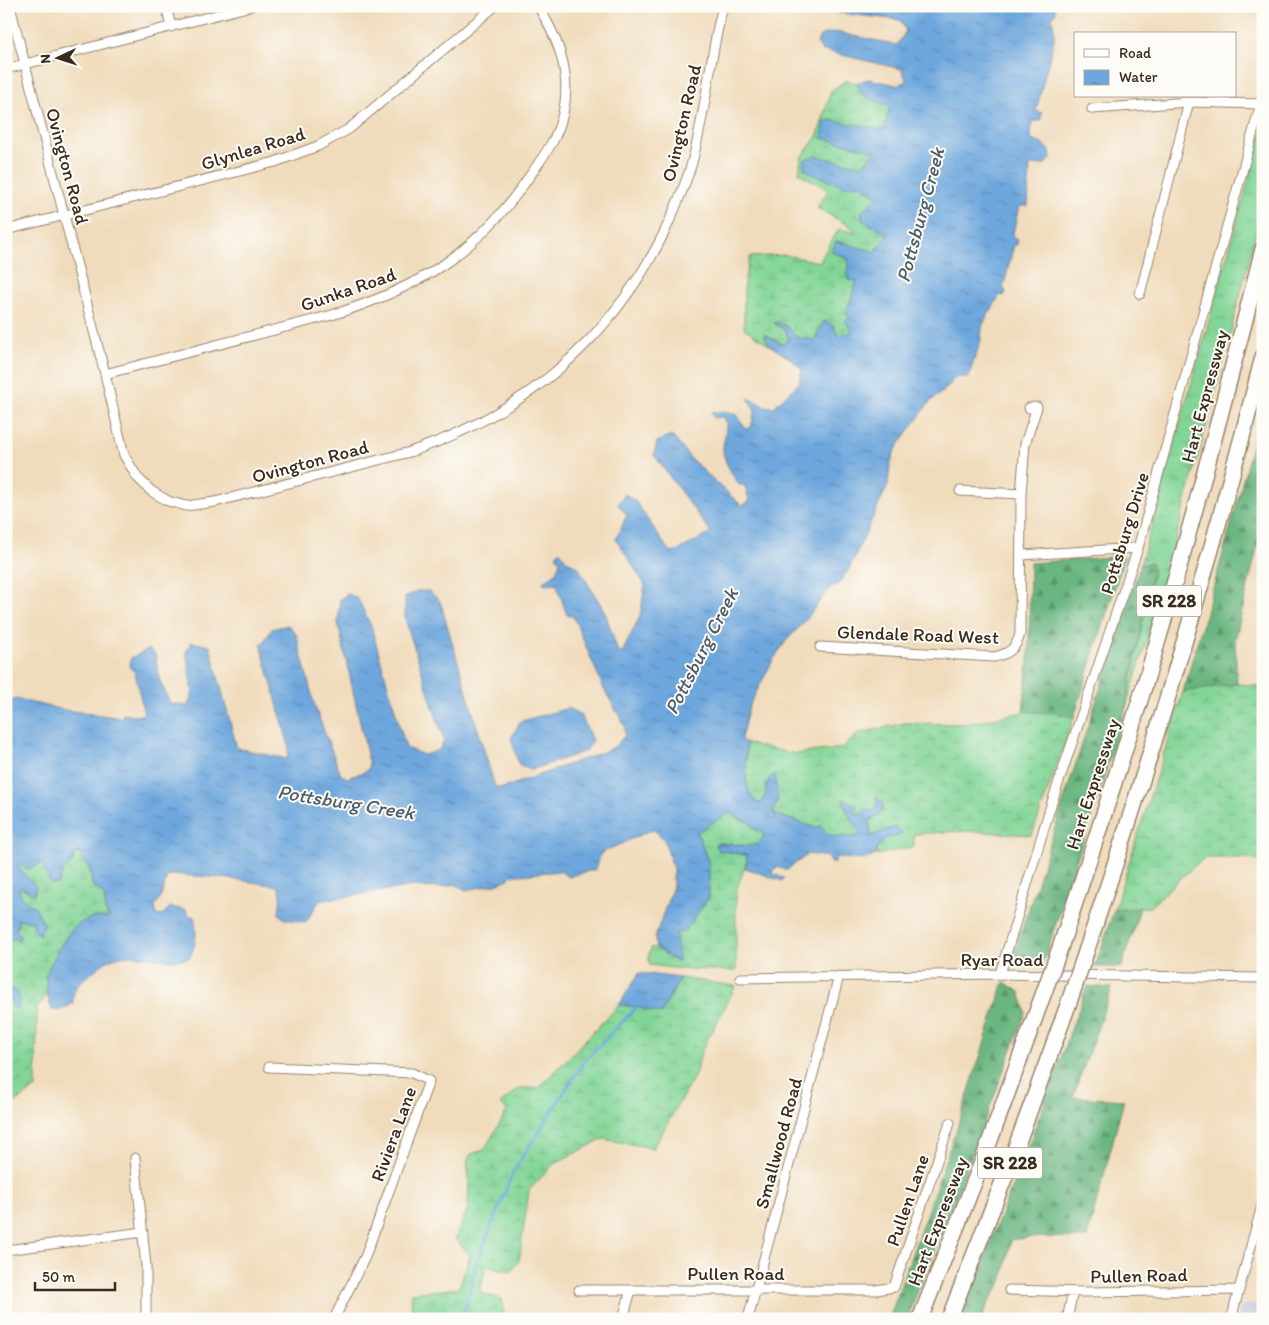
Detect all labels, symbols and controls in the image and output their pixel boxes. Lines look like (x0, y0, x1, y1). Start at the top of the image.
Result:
north arrow (32, 32, 82, 82)
legend (1074, 32, 1236, 98)
text: Road (1119, 44, 1152, 62)
text: N (37, 54, 54, 64)
street label: Ovington Road (657, 61, 706, 184)
text: Water (1119, 68, 1158, 86)
street label: Ovington Road (41, 105, 94, 228)
street label: Glynlea Road (198, 122, 309, 175)
water label: Pottsburg Creek (891, 144, 950, 285)
street label: Gunka Road (297, 262, 399, 317)
street label: Hart Expressway (1176, 327, 1233, 465)
street label: Ovington Road (249, 435, 372, 488)
street label: Pottsburg Drive (1095, 469, 1154, 597)
water label: Pottsburg Creek (659, 583, 744, 718)
road number: SR 228 (1136, 586, 1202, 616)
street label: Glendale Road West (837, 620, 999, 649)
street label: Hart Expressway (1060, 716, 1124, 853)
water label: Pottsburg Creek (276, 779, 418, 825)
street label: Ryar Road (960, 948, 1044, 971)
street label: Smallwood Road (750, 1074, 807, 1211)
street label: Riviera Lane (366, 1084, 421, 1185)
road number: SR 228 (978, 1148, 1042, 1178)
street label: Pullen Lane (881, 1151, 934, 1249)
street label: Hart Expressway (902, 1153, 973, 1289)
scale bar (35, 1260, 115, 1292)
street label: Pullen Road (687, 1262, 785, 1285)
street label: Pullen Road (1090, 1263, 1189, 1288)
text: 50 m (42, 1268, 75, 1286)

